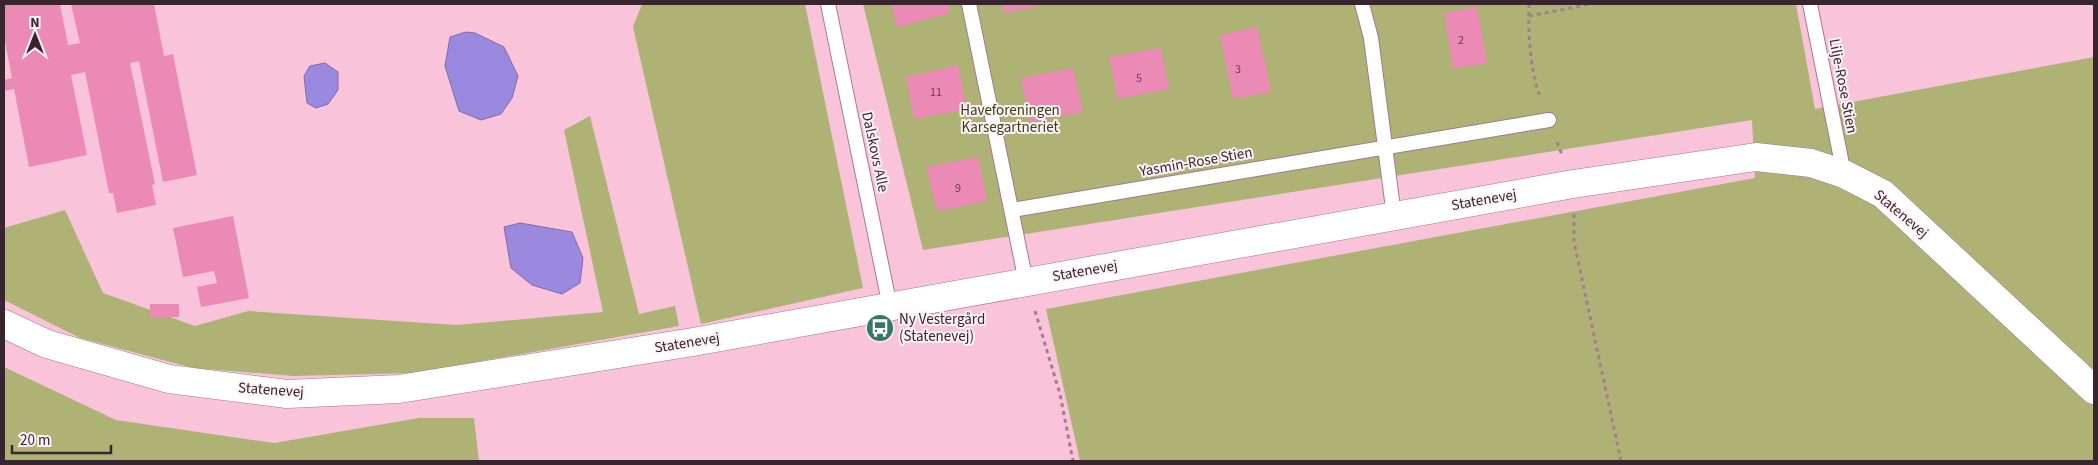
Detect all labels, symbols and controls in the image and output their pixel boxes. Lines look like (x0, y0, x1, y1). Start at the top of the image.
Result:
north arrow (10, 10, 60, 60)
text: N (30, 13, 40, 33)
house number: 2 (1458, 32, 1464, 49)
street label: Lilje-Rose Stien (1824, 37, 1862, 135)
house number: 3 (1235, 61, 1241, 78)
house number: 5 (1136, 70, 1142, 87)
house number: 11 (930, 84, 942, 101)
park label: Haveforeningen Karsegartneriet (960, 100, 1060, 138)
street label: Dalskovs Alle (856, 110, 894, 194)
street label: Yasmin-Rose Stien (1137, 142, 1254, 182)
house number: 9 (955, 180, 961, 197)
street label: Statenevej (1450, 184, 1518, 216)
street label: Statenevej (1869, 185, 1933, 243)
street label: Statenevej (1051, 255, 1119, 287)
place label: Ny Vestergård (Statenevej) (899, 309, 985, 347)
bus stop icon: Ny Vestergård (Statenevej) (865, 313, 895, 343)
street label: Statenevej (653, 327, 721, 359)
street label: Statenevej (237, 377, 305, 403)
scale bar (12, 422, 111, 454)
text: 20 m (20, 430, 50, 451)

